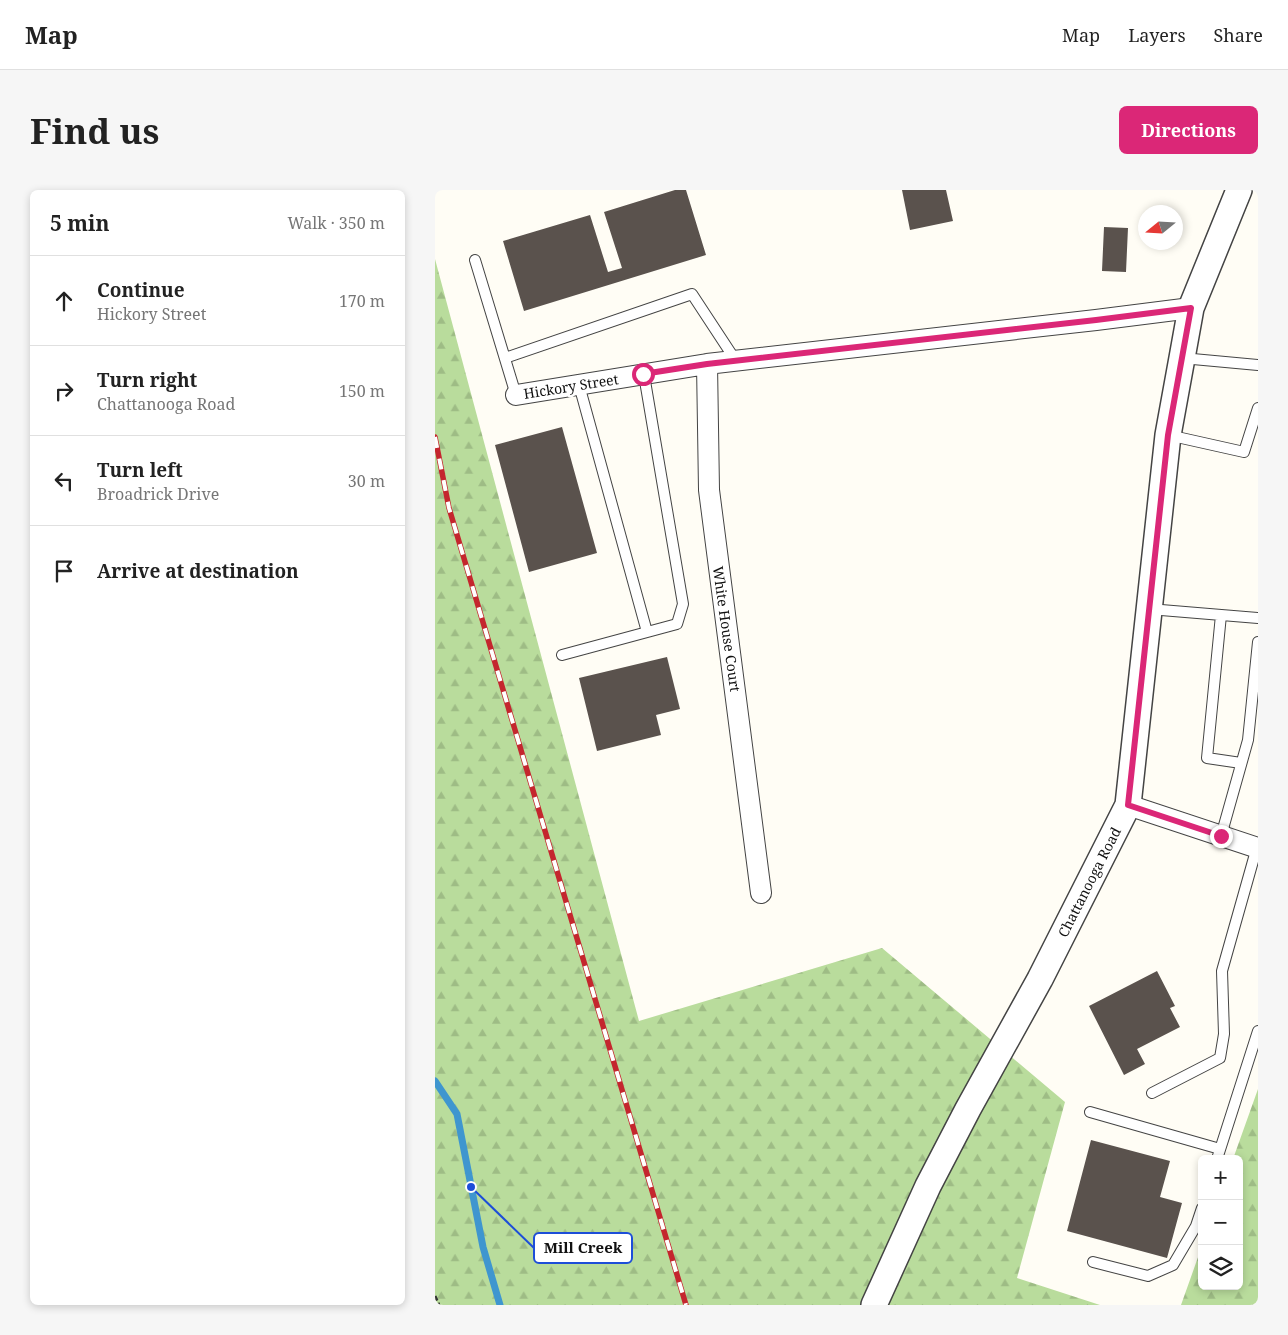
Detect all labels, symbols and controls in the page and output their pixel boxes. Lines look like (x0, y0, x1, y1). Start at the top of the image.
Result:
text: Map (25, 18, 78, 51)
text: Map (1062, 23, 1100, 47)
text: Layers (1128, 23, 1186, 47)
text: Share (1214, 23, 1263, 47)
button: Directions (1119, 106, 1258, 154)
text: Find us (30, 107, 159, 154)
north arrow (1138, 205, 1183, 250)
text: 5 min (50, 209, 109, 237)
text: Walk · 350 m (288, 212, 385, 234)
text: Continue (97, 277, 185, 303)
icon: ahead (50, 287, 78, 315)
text: 170 m (339, 290, 385, 312)
text: Hickory Street (97, 303, 206, 325)
route start (632, 363, 655, 386)
text: Turn right (97, 367, 197, 393)
street label: Hickory Street (522, 369, 620, 403)
icon: right (50, 377, 78, 405)
text: 150 m (339, 380, 385, 402)
text: Chattanooga Road (97, 393, 235, 415)
text: Turn left (97, 457, 183, 483)
icon: left (50, 467, 78, 495)
text: 30 m (348, 470, 385, 492)
text: Broadrick Drive (97, 483, 219, 505)
icon: arrive (50, 557, 78, 585)
text: Arrive at destination (97, 558, 299, 584)
street label: White House Court (709, 565, 745, 693)
street label: Chattanooga Road (1053, 823, 1125, 940)
route end (1210, 825, 1233, 848)
map controls (1198, 1155, 1243, 1290)
button: + (1198, 1155, 1243, 1200)
button: − (1198, 1200, 1243, 1245)
callout: Mill Creek (534, 1233, 632, 1263)
text: Mill Creek (544, 1237, 623, 1257)
button: layers (1198, 1245, 1243, 1290)

